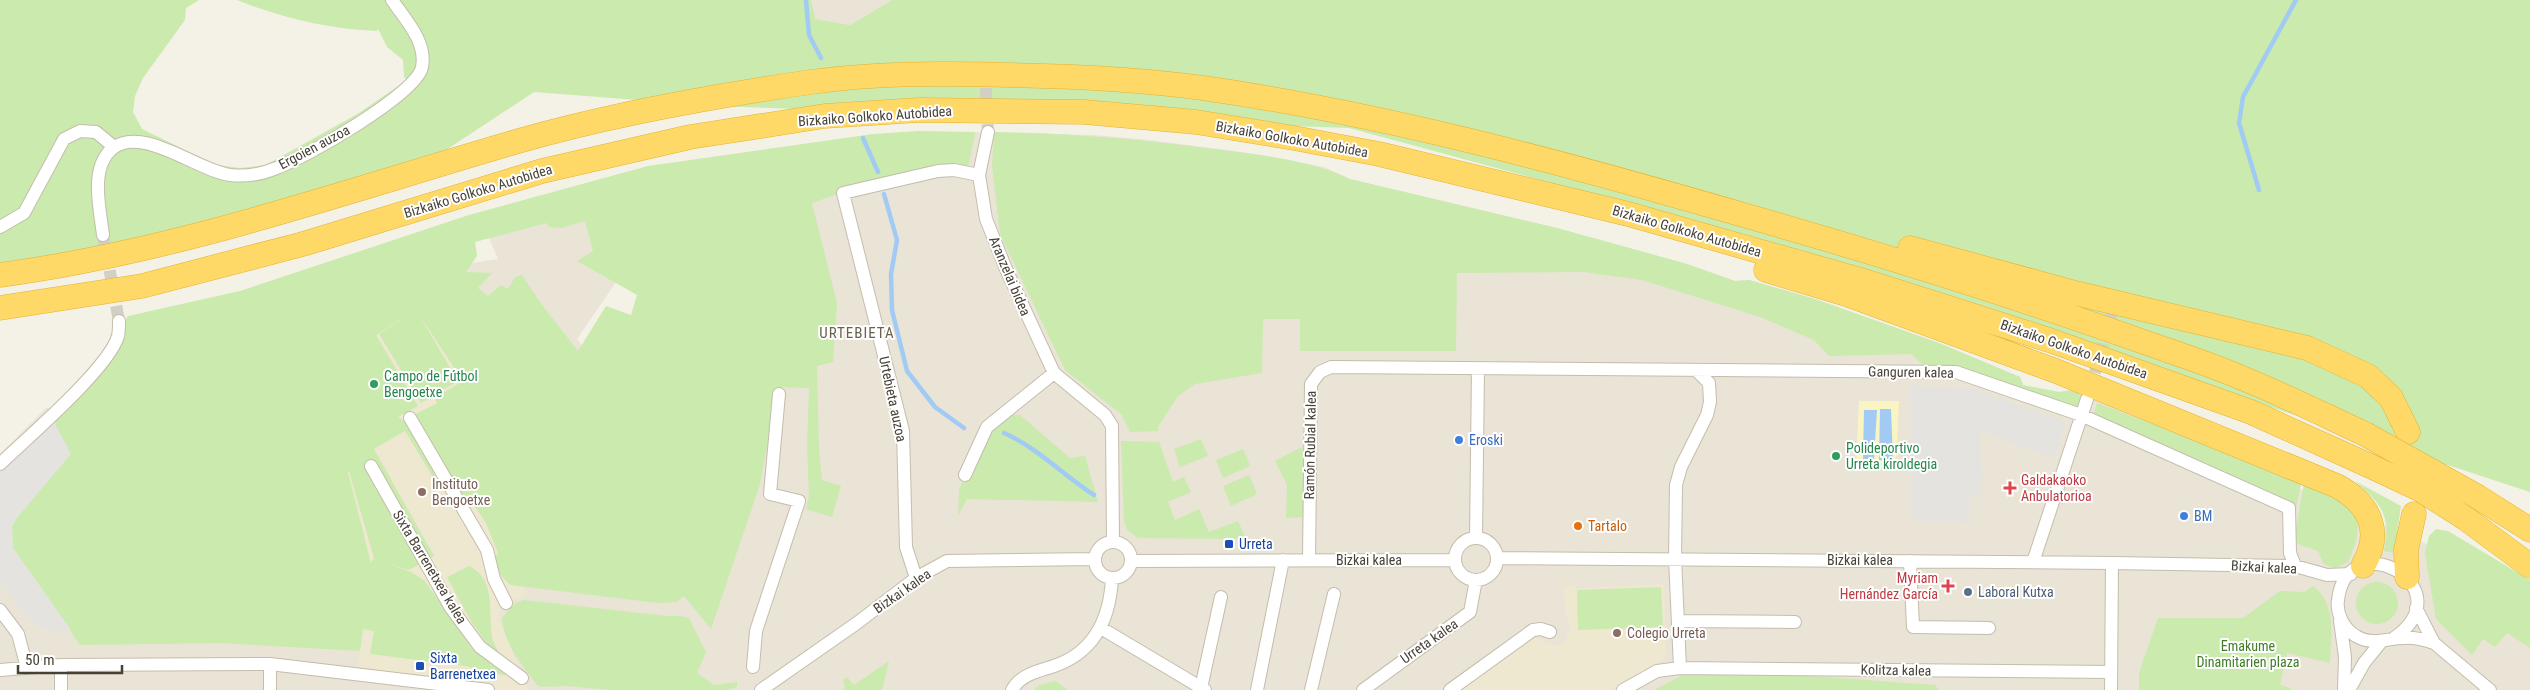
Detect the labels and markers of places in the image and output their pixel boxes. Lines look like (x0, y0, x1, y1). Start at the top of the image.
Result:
place label: Campo de Fútbol Bengoetxe (384, 368, 478, 400)
marker: Campo de Fútbol Bengoetxe (368, 378, 380, 390)
place label: Eroski (1469, 432, 1503, 448)
marker: Eroski (1453, 434, 1465, 446)
place label: Polideportivo Urreta kiroldegia (1846, 440, 1937, 472)
marker: Polideportivo Urreta kiroldegia (1830, 450, 1842, 462)
place label: Galdakaoko Anbulatorioa (2021, 472, 2092, 504)
place label: Instituto Bengoetxe (432, 476, 491, 508)
marker: Galdakaoko Anbulatorioa (2003, 481, 2017, 495)
marker: Instituto Bengoetxe (416, 486, 428, 498)
place label: BM (2194, 508, 2212, 524)
marker: BM (2178, 510, 2190, 522)
place label: Tartalo (1588, 518, 1627, 534)
marker: Tartalo (1572, 520, 1584, 532)
place label: Urreta (1239, 536, 1273, 552)
marker: Urreta (1223, 538, 1235, 550)
place label: Myriam Hernández García (1840, 570, 1938, 602)
marker: Myriam Hernández García (1942, 580, 1954, 592)
place label: Laboral Kutxa (1978, 584, 2054, 600)
marker: Laboral Kutxa (1962, 586, 1974, 598)
place label: Colegio Urreta (1627, 625, 1706, 641)
marker: Colegio Urreta (1611, 627, 1623, 639)
place label: Sixta Barrenetxea (430, 650, 496, 682)
marker: Sixta Barrenetxea (414, 660, 426, 672)

